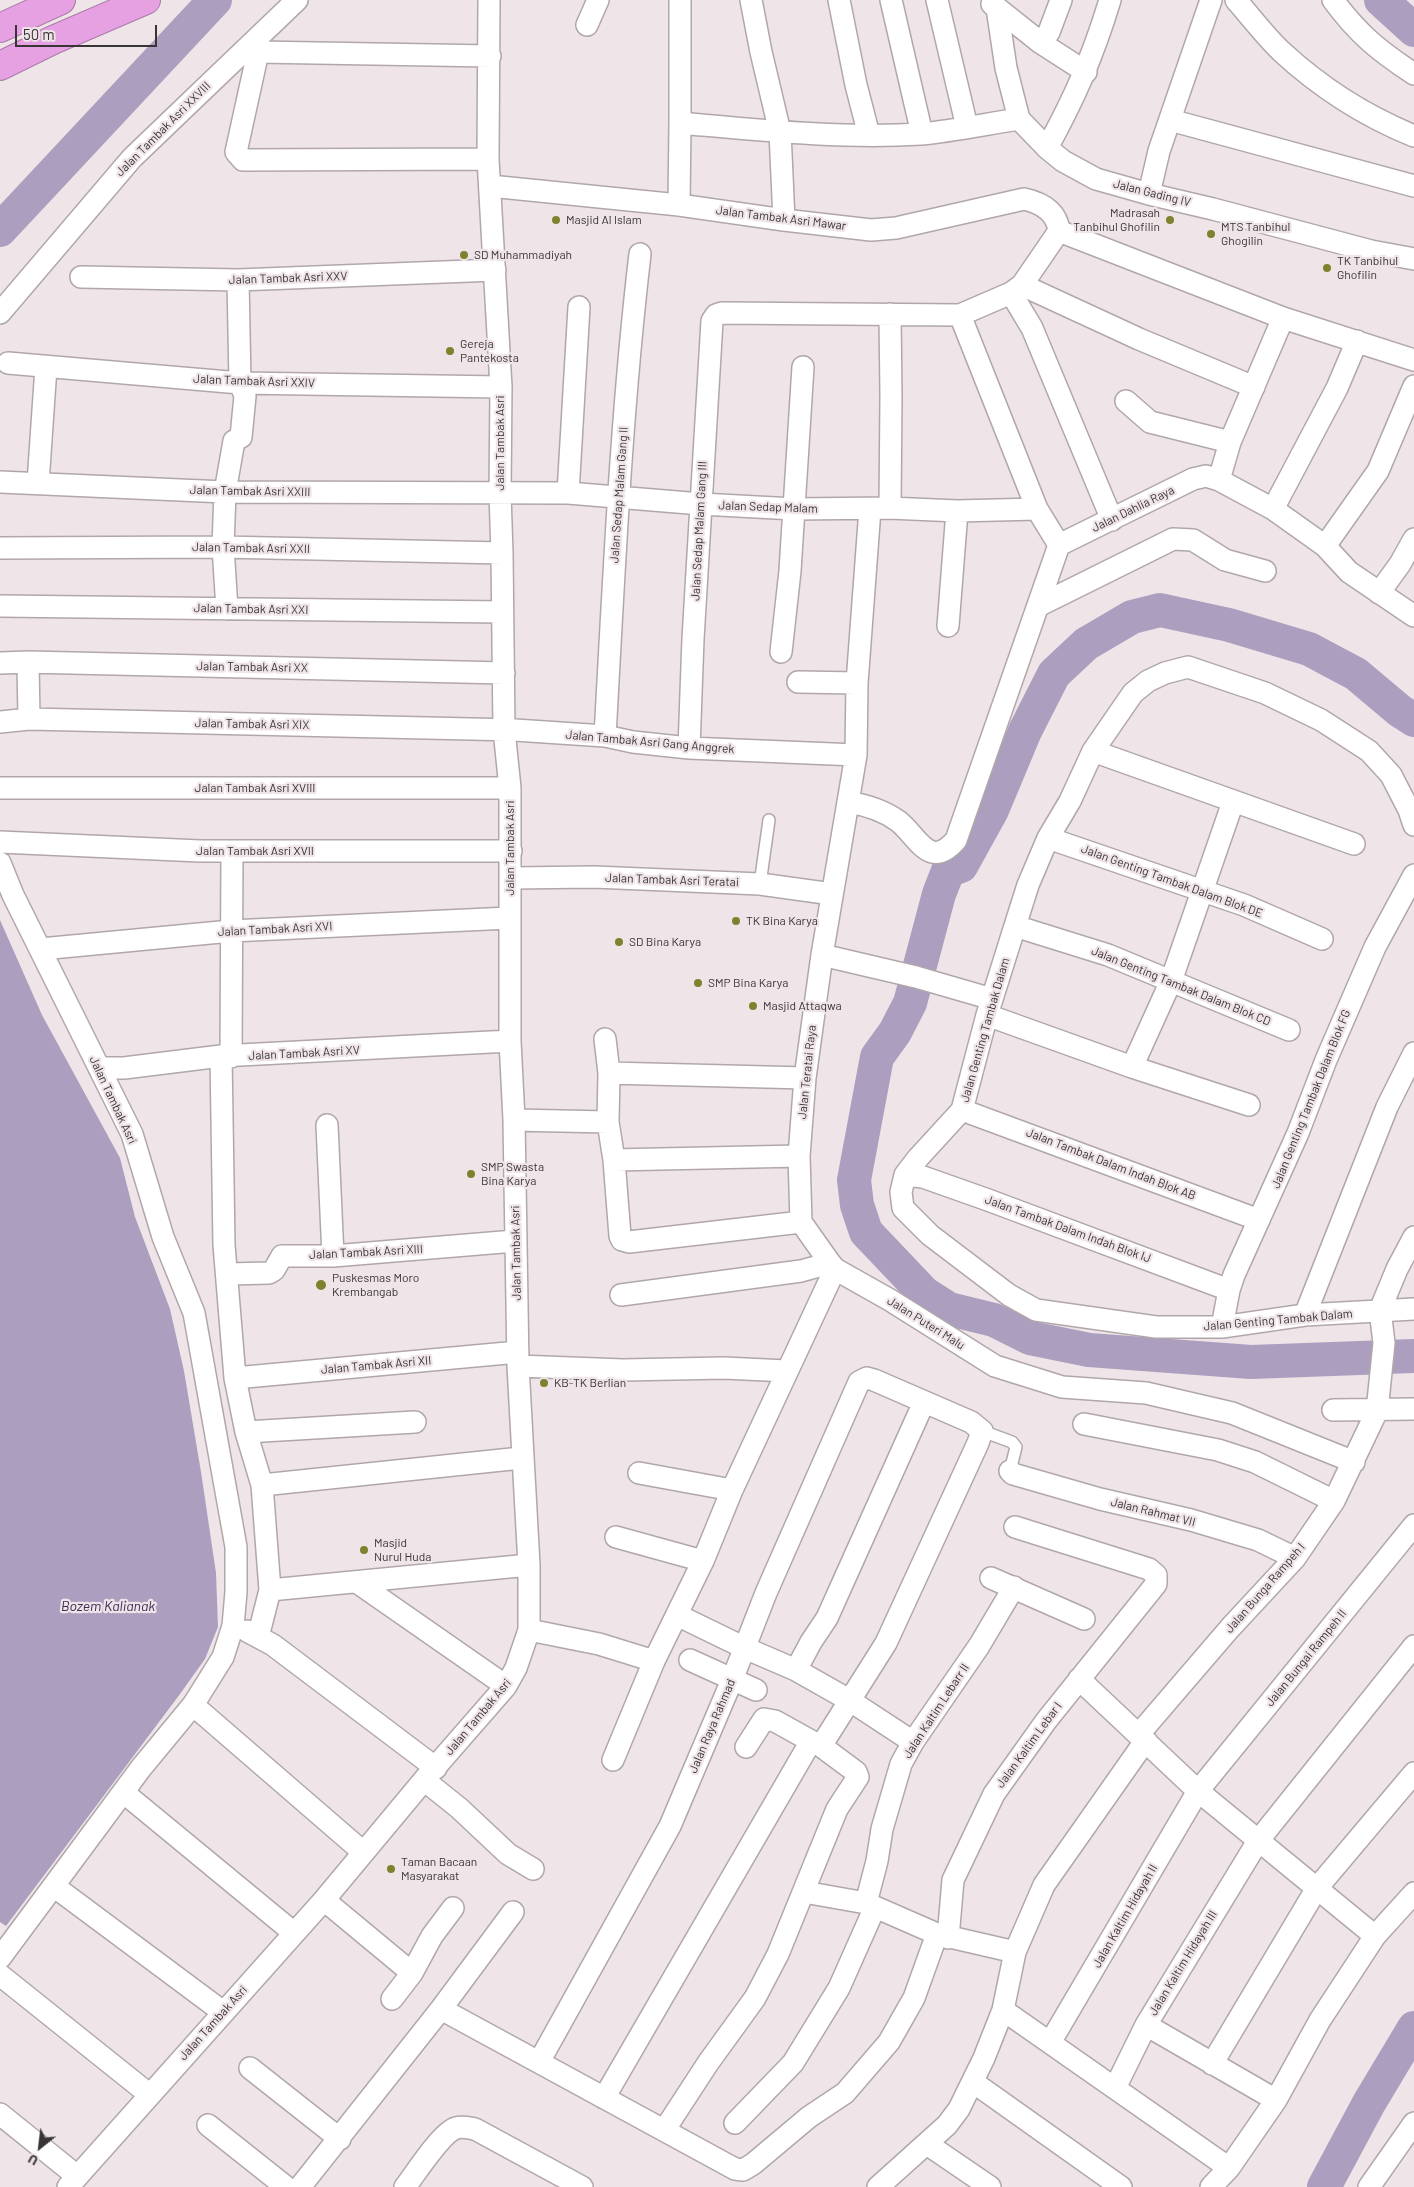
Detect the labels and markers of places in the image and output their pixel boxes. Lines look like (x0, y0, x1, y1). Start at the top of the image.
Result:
place label: Madrasah Tanbihul Ghofilin (1073, 206, 1160, 234)
place label: Masjid Al Islam (566, 213, 642, 227)
marker: Masjid Al Islam (550, 214, 562, 226)
marker: Madrasah Tanbihul Ghofilin (1164, 214, 1176, 226)
place label: MTS Tanbihul Ghogilin (1221, 220, 1290, 248)
marker: MTS Tanbihul Ghogilin (1205, 228, 1217, 240)
place label: SD Muhammadiyah (474, 248, 572, 262)
marker: SD Muhammadiyah (458, 249, 470, 261)
place label: TK Tanbihul Ghofilin (1337, 254, 1398, 282)
marker: TK Tanbihul Ghofilin (1321, 262, 1333, 274)
place label: Gereja Pantekosta (460, 337, 519, 365)
marker: Gereja Pantekosta (444, 345, 456, 357)
place label: TK Bina Karya (746, 914, 818, 928)
marker: TK Bina Karya (730, 915, 742, 927)
place label: SD Bina Karya (629, 935, 701, 949)
marker: SD Bina Karya (613, 936, 625, 948)
place label: SMP Bina Karya (708, 976, 788, 990)
marker: SMP Bina Karya (692, 977, 704, 989)
place label: Masjid Attaqwa (763, 999, 842, 1013)
marker: Masjid Attaqwa (747, 1000, 759, 1012)
place label: SMP Swasta Bina Karya (481, 1160, 544, 1188)
marker: SMP Swasta Bina Karya (465, 1168, 477, 1180)
place label: Puskesmas Moro Krembangab (332, 1271, 419, 1299)
marker: Puskesmas Moro Krembangab (314, 1278, 328, 1292)
place label: KB-TK Berlian (554, 1376, 626, 1390)
marker: KB-TK Berlian (538, 1377, 550, 1389)
place label: Masjid Nurul Huda (374, 1536, 431, 1564)
marker: Masjid Nurul Huda (358, 1544, 370, 1556)
place label: Taman Bacaan Masyarakat (401, 1855, 477, 1883)
marker: Taman Bacaan Masyarakat (385, 1863, 397, 1875)

